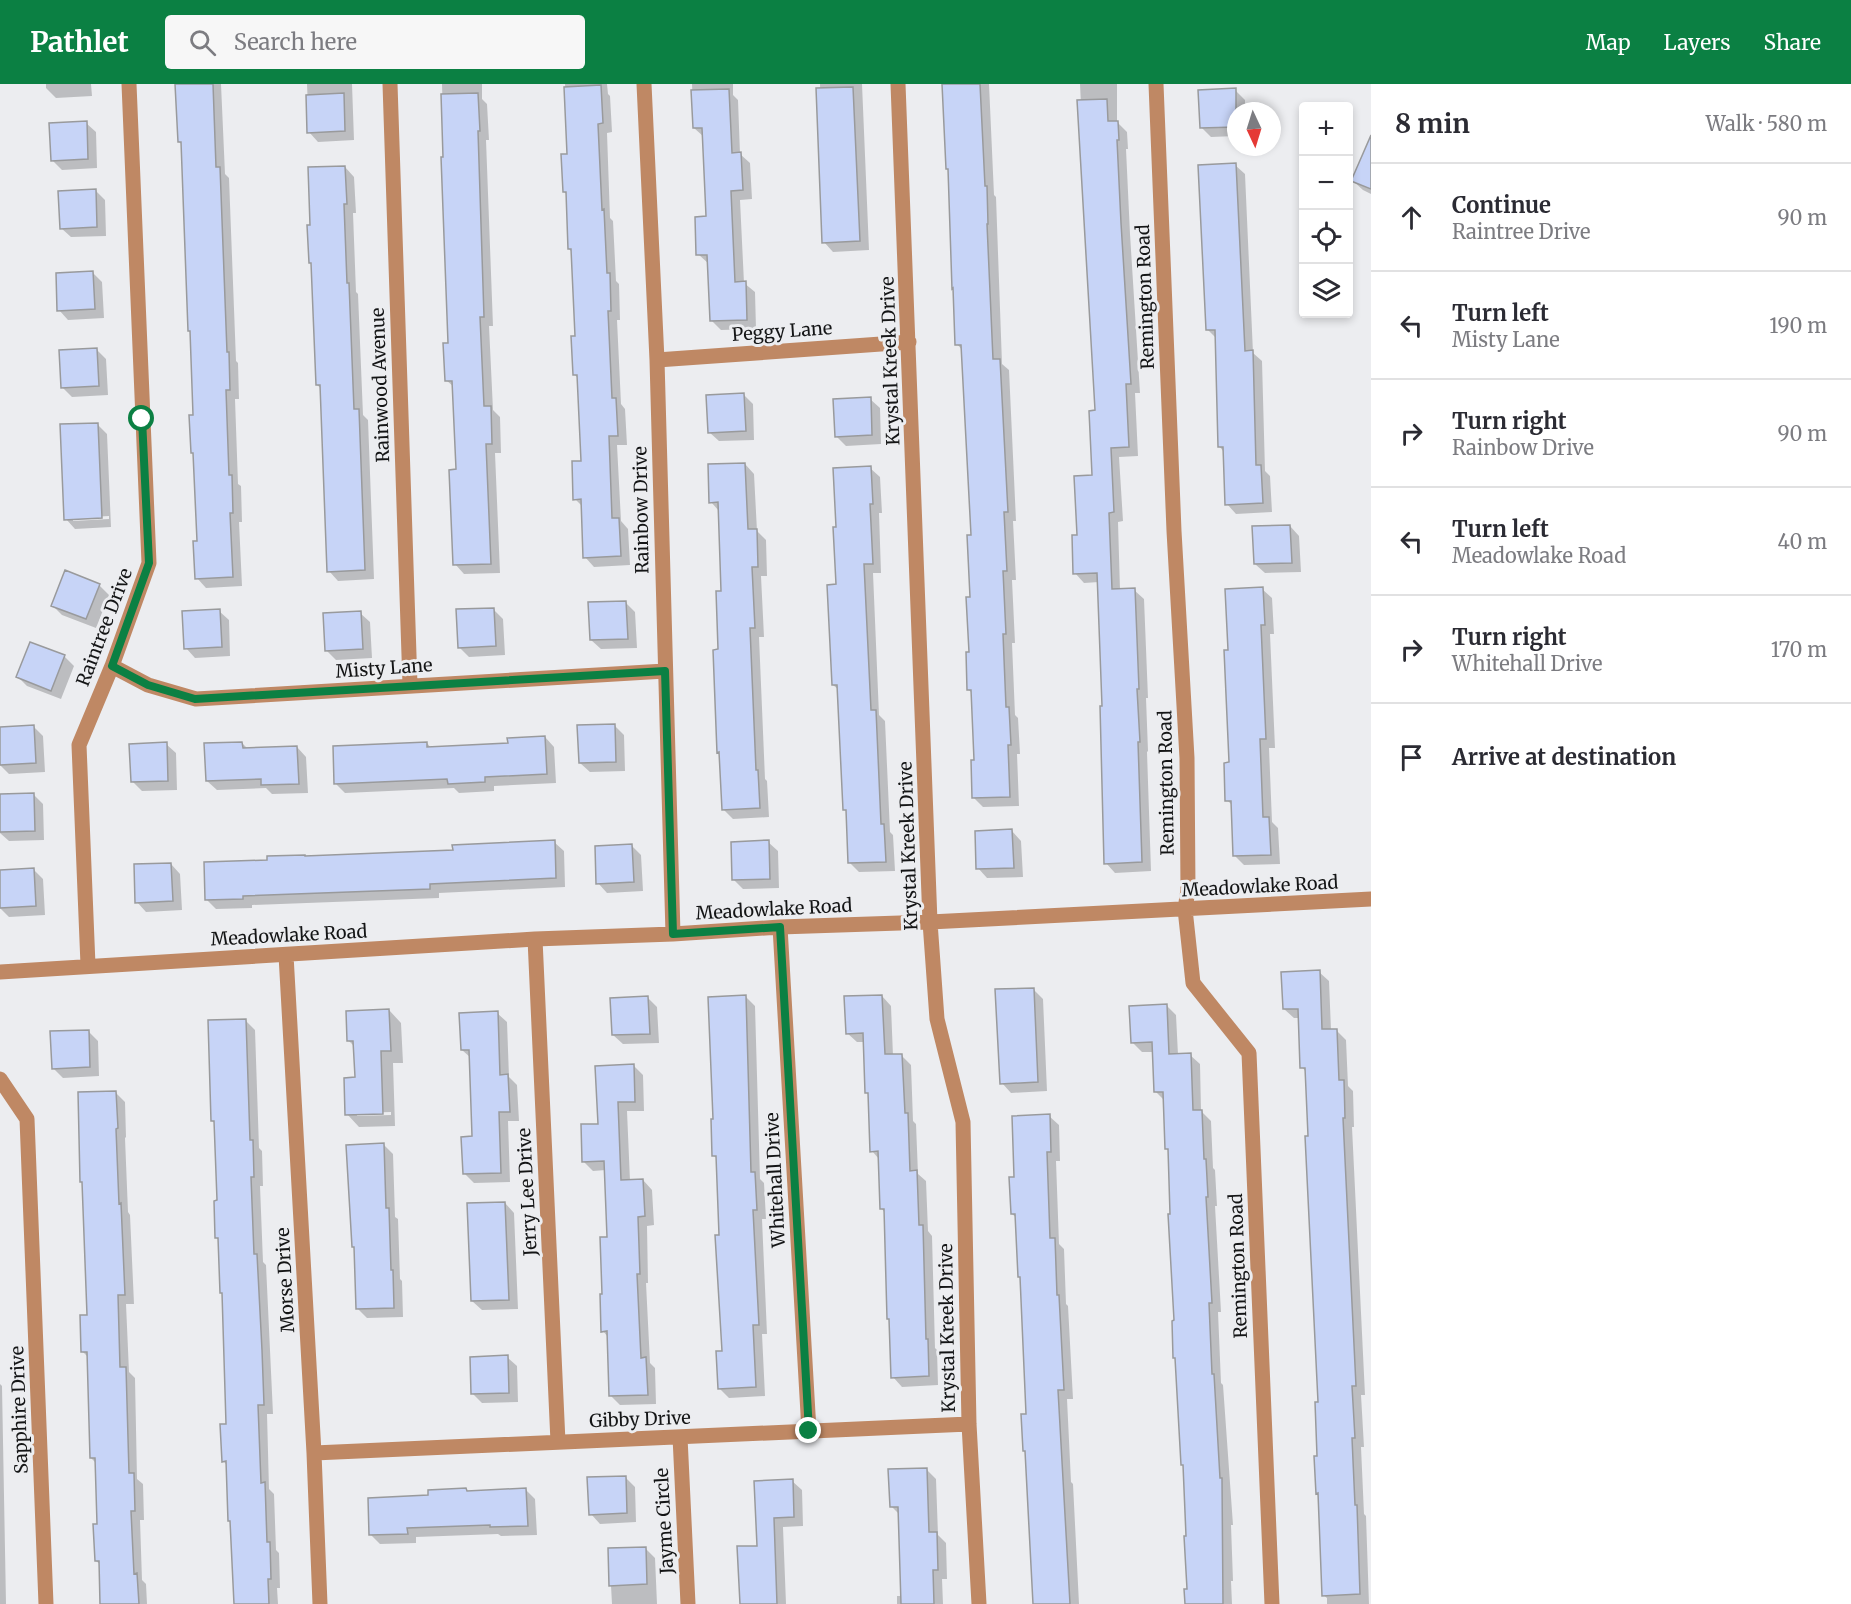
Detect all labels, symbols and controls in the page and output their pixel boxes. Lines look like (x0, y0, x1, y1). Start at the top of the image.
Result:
search box (165, 15, 585, 69)
text: Pathlet (30, 24, 129, 60)
icon: search (186, 26, 219, 59)
text: Search here (234, 28, 357, 56)
text: Map (1586, 29, 1631, 56)
text: Layers (1664, 29, 1731, 56)
text: Share (1764, 29, 1821, 56)
north arrow (1227, 102, 1281, 156)
map controls (1299, 102, 1353, 318)
button: + (1299, 102, 1353, 156)
text: 8 min (1395, 107, 1470, 140)
text: Walk · 580 m (1706, 111, 1827, 136)
button: − (1299, 156, 1353, 210)
text: Continue (1452, 191, 1551, 219)
icon: ahead (1395, 201, 1428, 234)
text: 90 m (1777, 205, 1827, 230)
button: locate (1299, 210, 1353, 264)
text: Raintree Drive (1452, 219, 1591, 244)
street label: Remington Road (1131, 224, 1159, 370)
button: layers (1299, 264, 1353, 318)
street label: Krystal Kreek Drive (876, 276, 904, 446)
text: Turn left (1452, 299, 1549, 327)
street label: Rainwood Avenue (366, 307, 394, 463)
icon: left (1395, 309, 1428, 342)
text: 190 m (1769, 313, 1827, 338)
street label: Peggy Lane (731, 316, 833, 346)
text: Misty Lane (1452, 327, 1560, 352)
route start (128, 405, 154, 431)
text: Turn right (1452, 407, 1566, 435)
icon: right (1395, 417, 1428, 450)
text: 90 m (1777, 421, 1827, 446)
text: Rainbow Drive (1452, 435, 1594, 460)
street label: Rainbow Drive (628, 446, 654, 574)
text: Turn left (1452, 515, 1549, 543)
icon: left (1395, 525, 1428, 558)
text: 40 m (1777, 529, 1827, 554)
text: Meadowlake Road (1452, 543, 1626, 568)
street label: Raintree Drive (71, 565, 137, 689)
text: Turn right (1452, 623, 1566, 651)
icon: right (1395, 633, 1428, 666)
text: 170 m (1771, 637, 1827, 662)
text: Whitehall Drive (1452, 651, 1603, 676)
street label: Misty Lane (335, 653, 433, 683)
street label: Remington Road (1153, 710, 1179, 856)
icon: arrive (1395, 741, 1428, 774)
text: Arrive at destination (1452, 743, 1676, 771)
street label: Krystal Kreek Drive (894, 761, 922, 931)
street label: Meadowlake Road (1181, 870, 1339, 902)
street label: Meadowlake Road (695, 893, 853, 925)
street label: Meadowlake Road (210, 919, 368, 951)
street label: Whitehall Drive (760, 1112, 790, 1249)
street label: Jerry Lee Drive (512, 1127, 542, 1258)
street label: Remington Road (1224, 1193, 1252, 1339)
street label: Morse Drive (271, 1227, 299, 1333)
street label: Krystal Kreek Drive (934, 1243, 960, 1413)
street label: Sapphire Drive (5, 1346, 33, 1474)
street label: Gibby Drive (589, 1406, 691, 1432)
route end (795, 1417, 821, 1443)
street label: Jayme Circle (650, 1467, 678, 1576)

